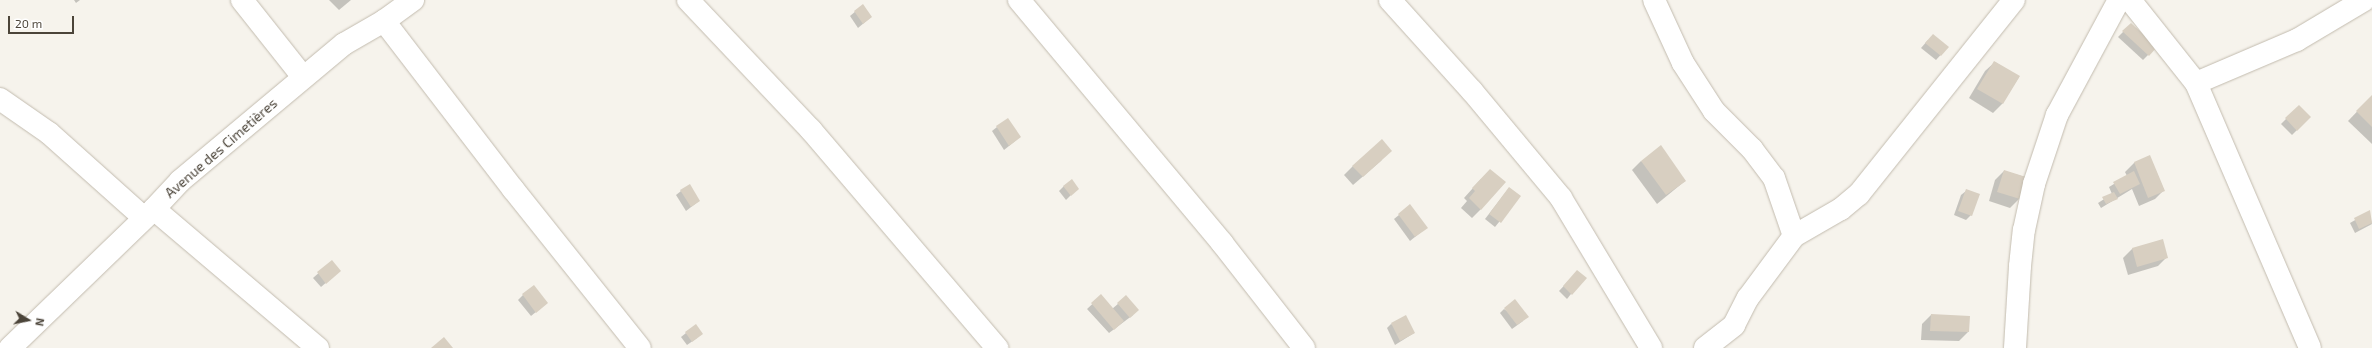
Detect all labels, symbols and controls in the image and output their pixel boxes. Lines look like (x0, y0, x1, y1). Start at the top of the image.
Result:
scale bar (10, 8, 76, 34)
text: 20 m (15, 16, 42, 30)
street label: Avenue des Cimetières (161, 95, 281, 201)
north arrow (8, 300, 48, 340)
text: N (33, 317, 47, 327)

